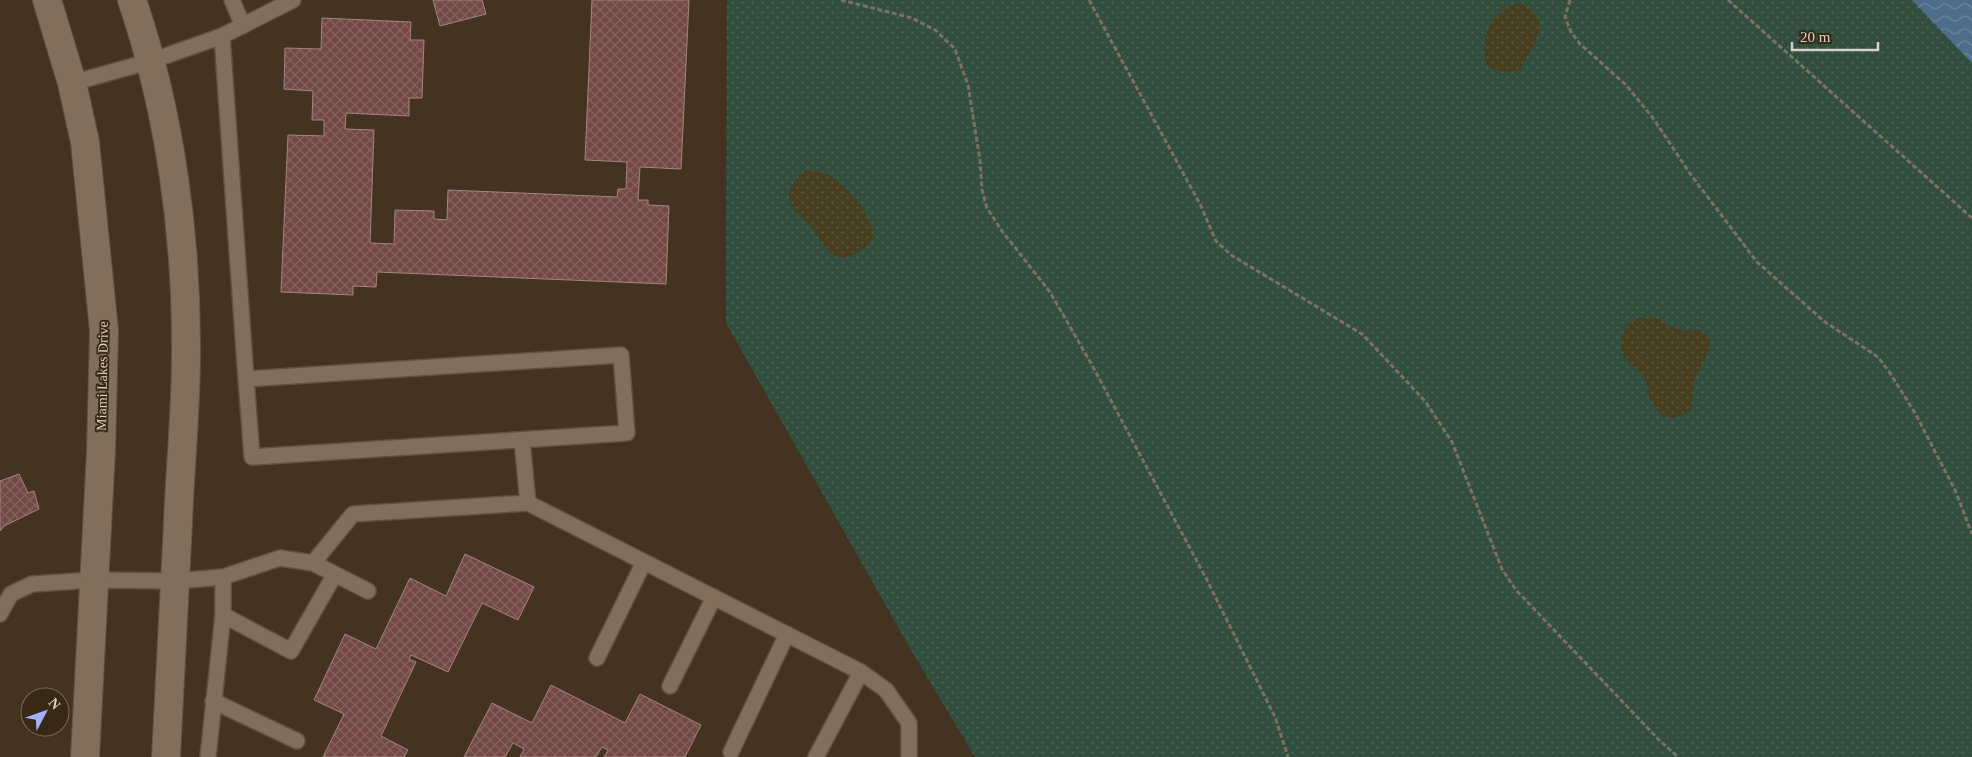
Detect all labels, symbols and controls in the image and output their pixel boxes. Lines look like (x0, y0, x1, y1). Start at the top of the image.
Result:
scale bar (1792, 20, 1878, 52)
text: 20 m (1800, 29, 1831, 45)
street label: Miami Lakes Drive (94, 321, 111, 431)
north arrow (20, 687, 70, 737)
text: N (45, 695, 63, 713)

